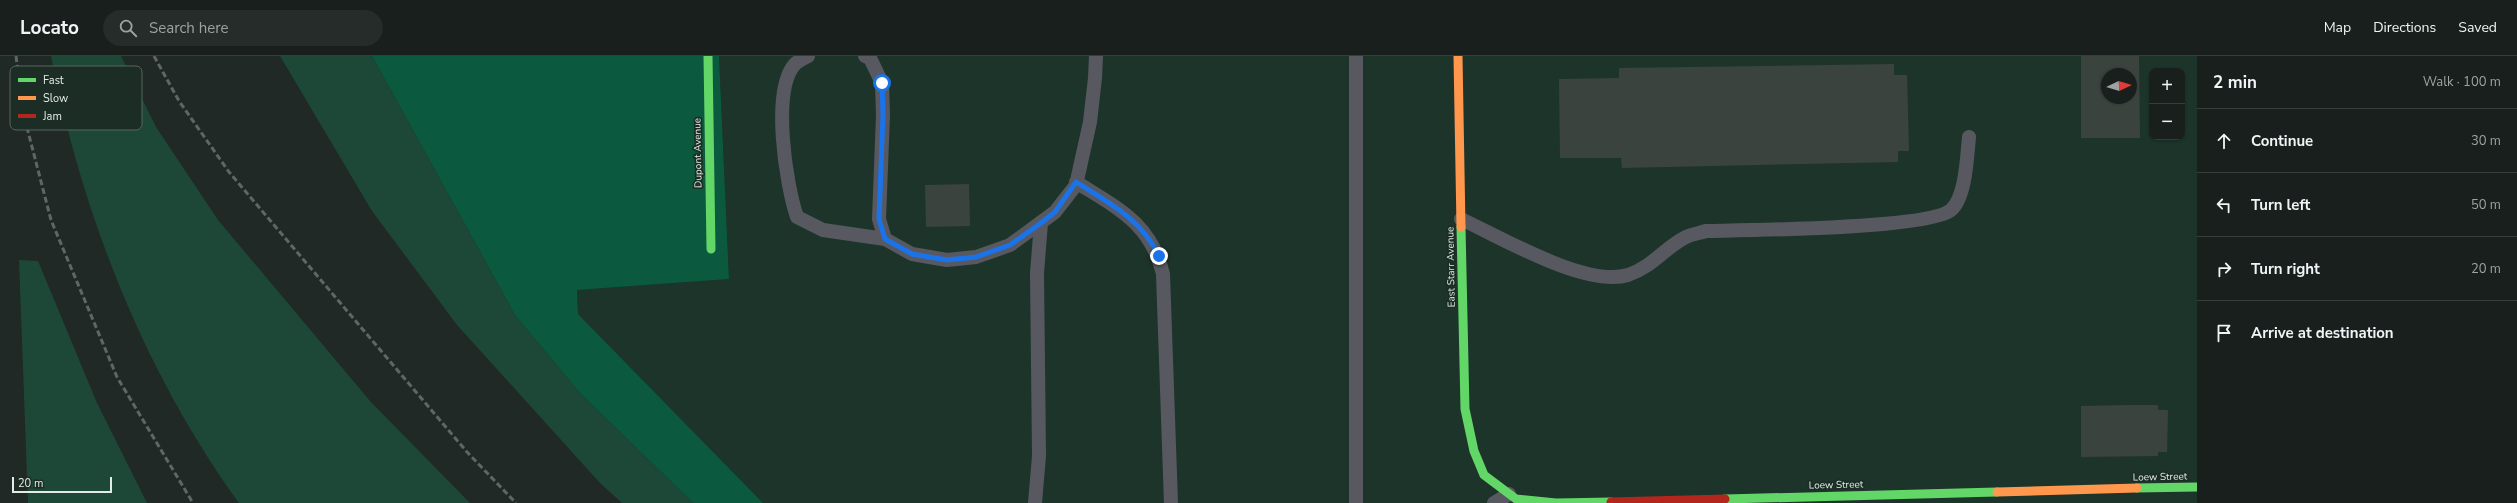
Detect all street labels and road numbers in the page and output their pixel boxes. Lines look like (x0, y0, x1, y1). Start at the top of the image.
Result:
street label: Dupont Avenue (690, 118, 706, 188)
street label: East Starr Avenue (1443, 227, 1459, 307)
street label: Loew Street (2133, 470, 2188, 484)
street label: Loew Street (1809, 478, 1864, 492)

